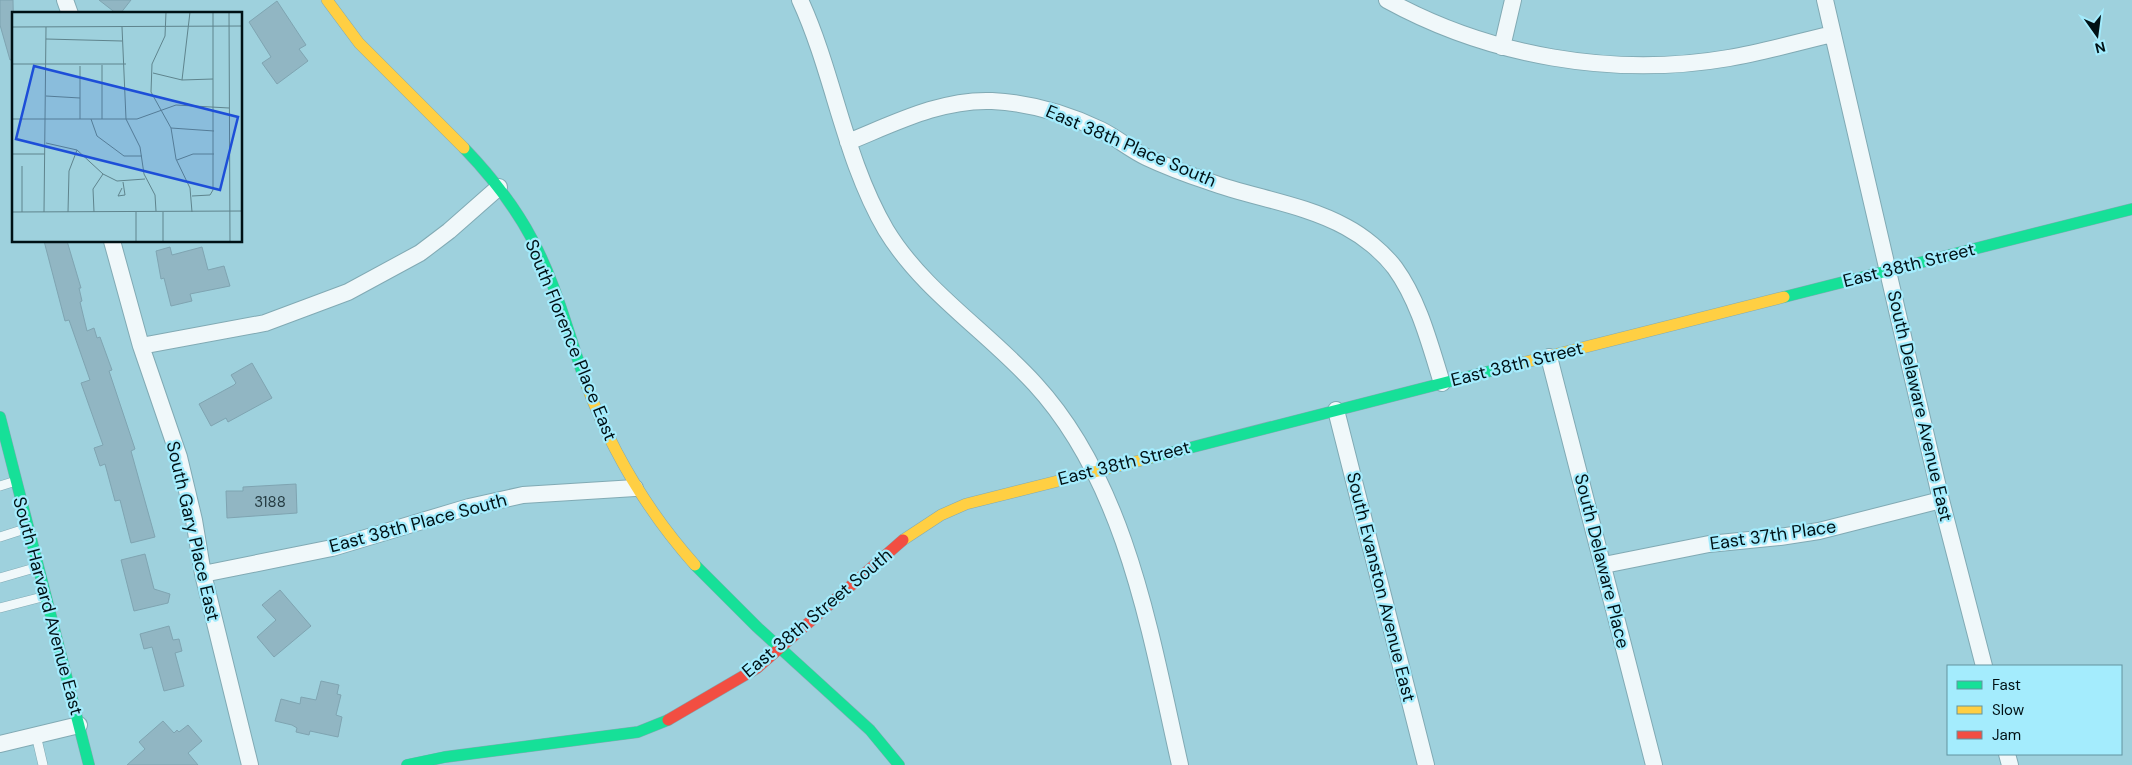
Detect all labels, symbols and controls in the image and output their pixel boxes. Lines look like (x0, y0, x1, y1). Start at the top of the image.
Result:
north arrow (2072, 10, 2122, 60)
inset map (12, 12, 242, 242)
text: N (2093, 38, 2107, 58)
street label: East 38th Place South (1042, 99, 1220, 193)
street label: South Florence Place East (520, 236, 622, 444)
street label: East 38th Street (1840, 237, 1978, 293)
street label: South Delaware Avenue East (1882, 288, 1958, 524)
street label: East 38th Street (1448, 336, 1586, 392)
street label: East 38th Street (1055, 435, 1193, 491)
street label: South Gary Place East (161, 439, 225, 623)
street label: South Evanston Avenue East (1341, 470, 1421, 704)
street label: South Delaware Place (1569, 471, 1635, 651)
street label: East 38th Place South (327, 488, 509, 558)
house number: 3188 (254, 492, 286, 512)
street label: South Harvard Avenue East (7, 494, 89, 718)
street label: East 37th Place (1708, 514, 1838, 556)
street label: East 38th Street South (737, 543, 897, 683)
legend (1947, 665, 2122, 755)
text: Fast (1992, 675, 2021, 695)
text: Slow (1992, 700, 2025, 720)
text: Jam (1992, 725, 2021, 745)

